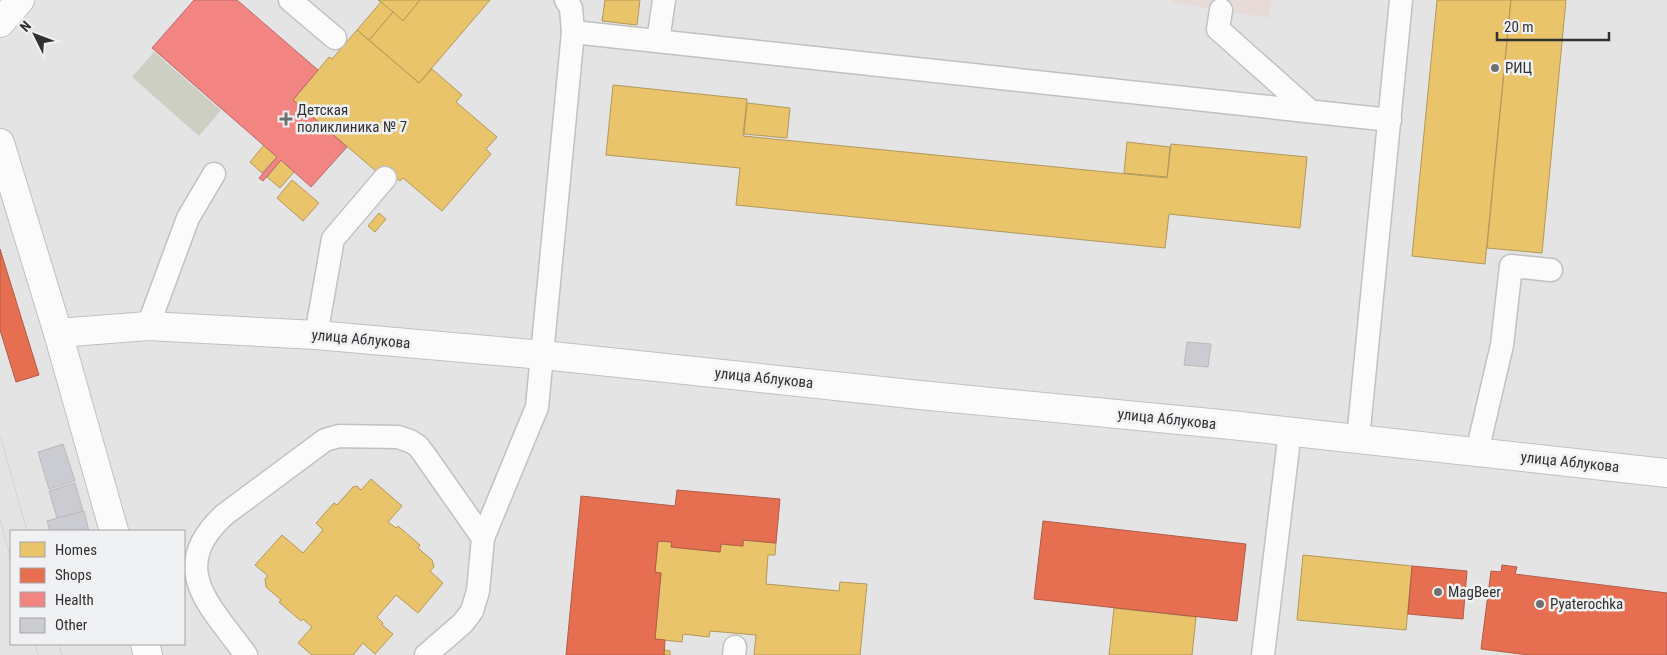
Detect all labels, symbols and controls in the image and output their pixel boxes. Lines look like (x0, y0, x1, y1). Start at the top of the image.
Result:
north arrow (10, 10, 60, 60)
scale bar (1497, 10, 1610, 42)
text: N (17, 18, 34, 35)
text: 20 m (1504, 18, 1534, 36)
place label: РИЦ (1505, 59, 1533, 77)
marker: РИЦ (1489, 62, 1501, 74)
place label: Детская поликлиника № 7 (297, 101, 407, 136)
marker: Детская поликлиника № 7 (279, 112, 293, 126)
street label: улица Аблукова (311, 326, 411, 352)
street label: улица Аблукова (714, 364, 814, 392)
street label: улица Аблукова (1117, 405, 1217, 433)
street label: улица Аблукова (1520, 448, 1620, 476)
legend (10, 530, 185, 645)
text: Homes (55, 541, 97, 559)
text: Shops (55, 566, 92, 584)
place label: MagBeer (1448, 583, 1501, 601)
marker: MagBeer (1432, 586, 1444, 598)
text: Health (55, 591, 94, 609)
place label: Pyaterochka (1550, 595, 1623, 613)
marker: Pyaterochka (1534, 598, 1546, 610)
text: Other (55, 616, 88, 634)

